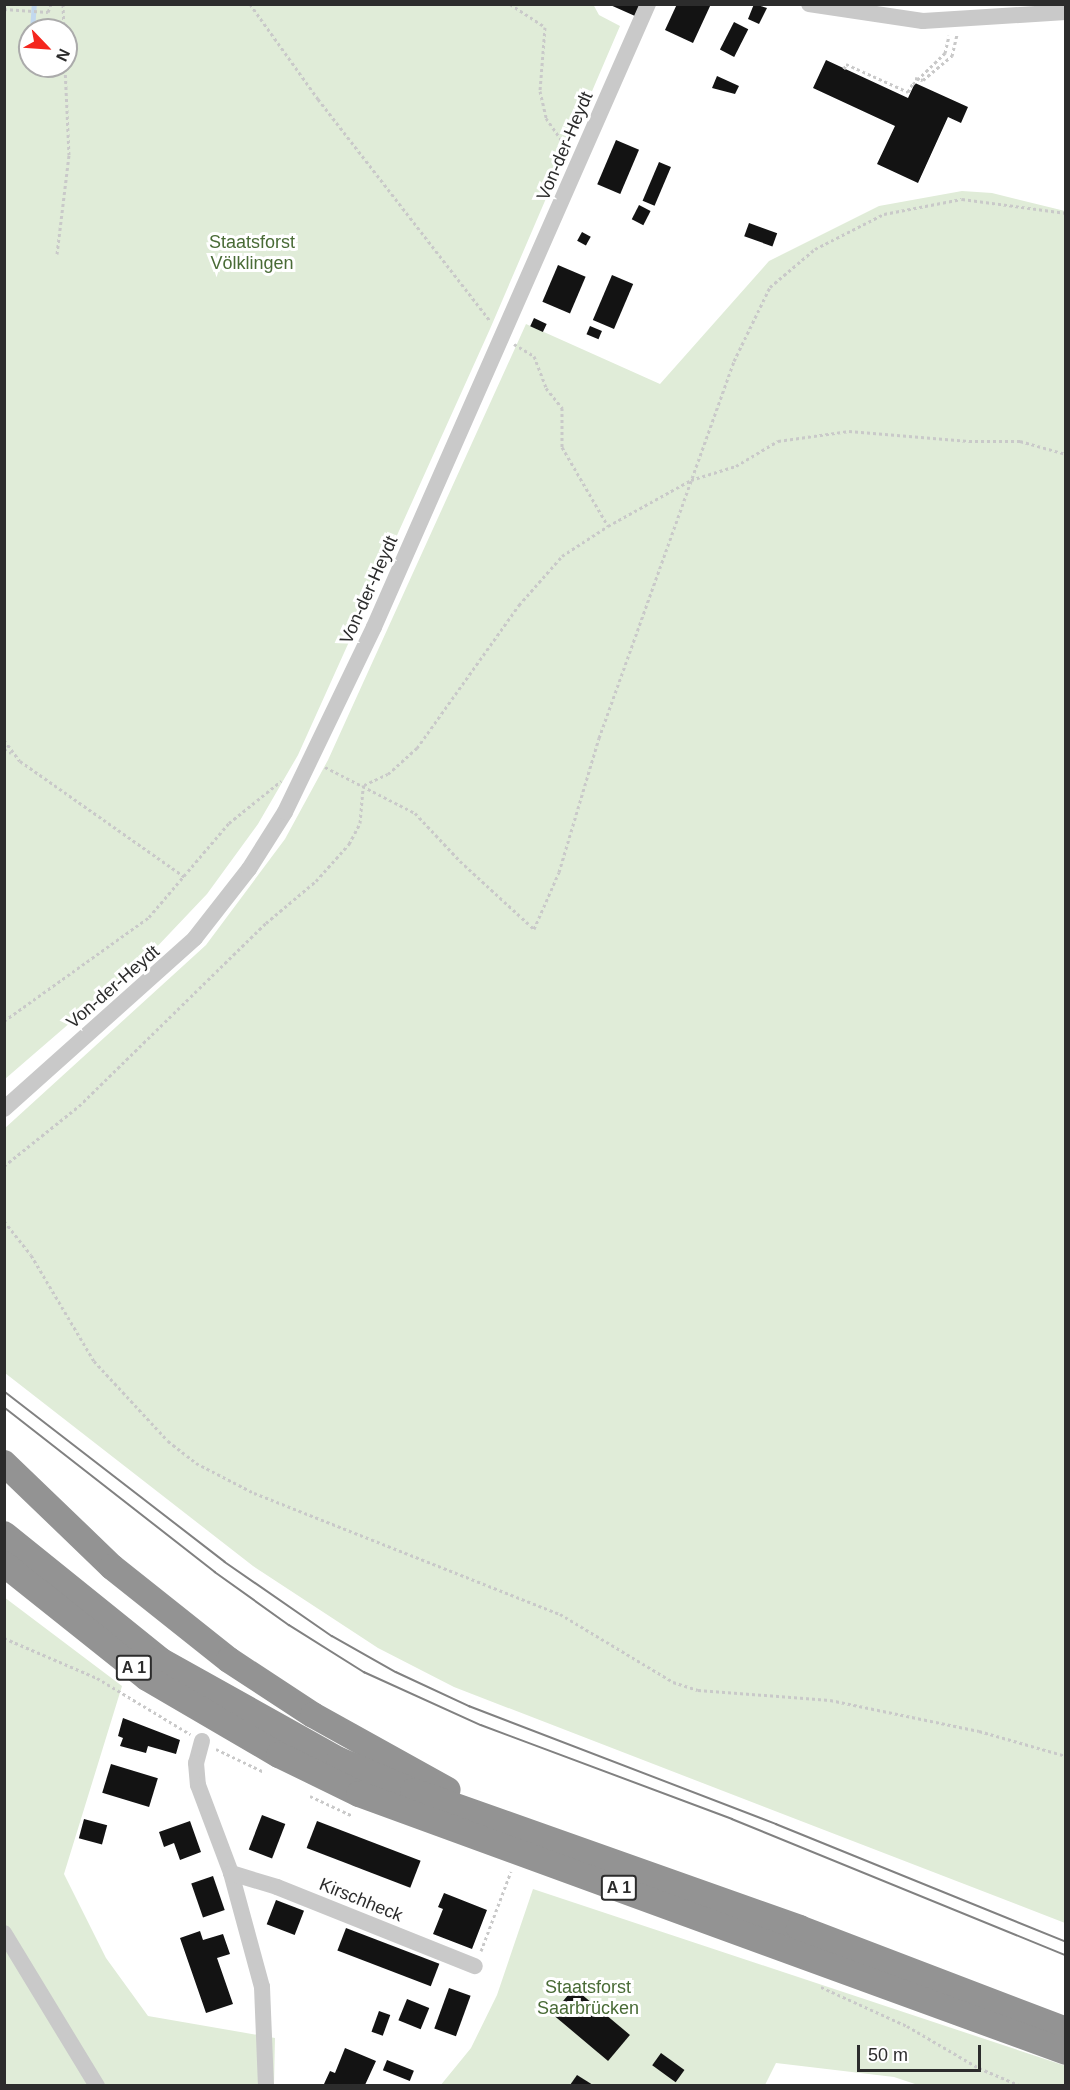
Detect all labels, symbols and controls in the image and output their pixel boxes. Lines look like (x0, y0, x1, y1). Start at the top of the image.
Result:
north arrow (18, 18, 78, 78)
text: N (53, 46, 73, 64)
street label: Von-der-Heydt (532, 88, 598, 204)
park label: Staatsforst Völklingen (209, 232, 295, 274)
street label: Von-der-Heydt (336, 533, 402, 647)
street label: Von-der-Heydt (62, 941, 164, 1033)
road number: A 1 (114, 1655, 154, 1681)
street label: Kirschheck (316, 1873, 406, 1927)
road number: A 1 (600, 1875, 638, 1901)
park label: Staatsforst Saarbrücken (537, 1977, 639, 2020)
scale bar (860, 2033, 984, 2071)
text: 50 m (868, 2045, 908, 2065)

